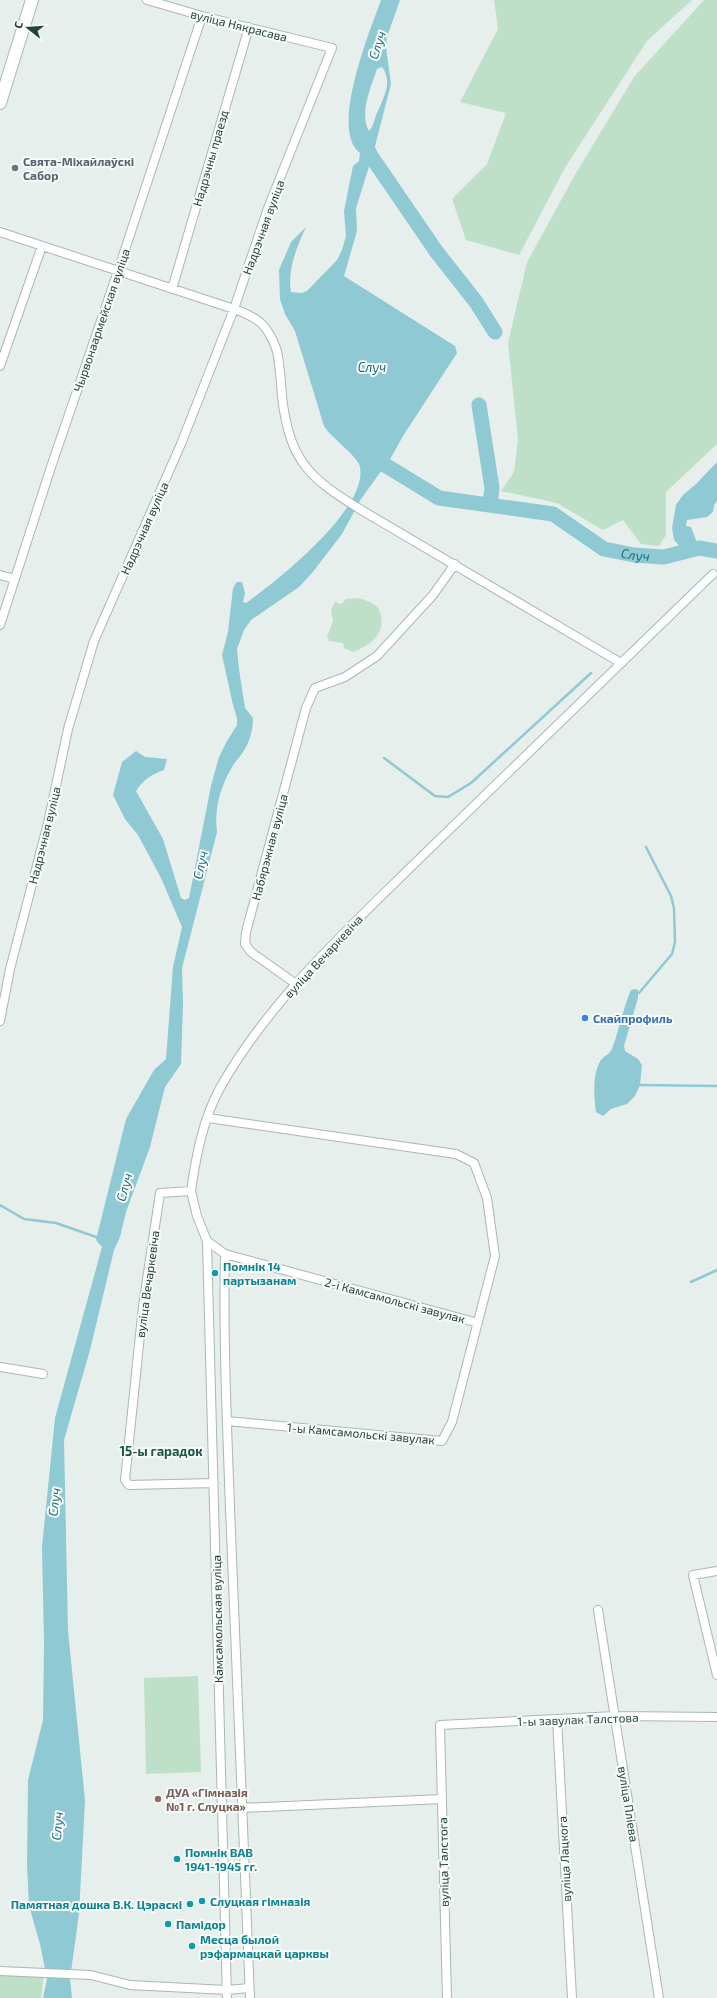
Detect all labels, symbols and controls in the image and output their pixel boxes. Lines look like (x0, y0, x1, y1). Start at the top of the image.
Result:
street label: вуліца Някрасава (189, 6, 289, 45)
north arrow (8, 8, 48, 48)
text: С (11, 19, 25, 30)
water label: Случ (365, 29, 389, 61)
street label: Надрэчны праезд (190, 108, 230, 208)
place label: Свята-Міхайлаўскі Сабор (23, 154, 134, 182)
marker: Свята-Міхайлаўскі Сабор (10, 163, 20, 173)
street label: Надрэчная вуліца (239, 178, 288, 277)
street label: Чырвонаармейская вуліца (70, 247, 133, 394)
water label: Случ (358, 359, 386, 375)
street label: Надрэчная вуліца (117, 479, 172, 577)
water label: Случ (620, 545, 650, 564)
street label: Надрэчная вуліца (25, 785, 64, 885)
street label: Набярэжная вуліца (248, 792, 291, 902)
water label: Случ (189, 849, 211, 881)
street label: вуліца Вечаркевіча (281, 912, 366, 1001)
place label: Скайпрофиль (593, 1011, 673, 1025)
marker: Скайпрофиль (580, 1013, 590, 1023)
water label: Случ (113, 1171, 135, 1203)
street label: вуліца Вечаркевіча (133, 1229, 162, 1339)
place label: Помнік 14 партызанам (223, 1259, 296, 1287)
marker: Помнік 14 партызанам (210, 1268, 220, 1278)
street label: 2-і Камсамольскі завулак (323, 1275, 467, 1327)
street label: 1-ы Камсамольскі завулак (286, 1420, 436, 1447)
district label: 15-ы гарадок (119, 1443, 203, 1459)
water label: Случ (44, 1487, 64, 1517)
street label: Камсамольская вуліца (209, 1555, 226, 1683)
street label: 1-ы завулак Талстова (517, 1710, 639, 1729)
street label: вуліца Пліева (615, 1765, 642, 1843)
place label: ДУА «Гімназія №1 г. Слуцка» (166, 1785, 248, 1813)
marker: ДУА «Гімназія №1 г. Слуцка» (153, 1794, 163, 1804)
water label: Случ (48, 1811, 66, 1841)
street label: вуліца Лацкога (555, 1816, 574, 1902)
street label: вуліца Талстога (435, 1817, 452, 1907)
place label: Помнік ВАВ 1941-1945 гг. (185, 1845, 257, 1873)
marker: Помнік ВАВ 1941-1945 гг. (172, 1854, 182, 1864)
place label: Слуцкая гімназія (210, 1894, 311, 1908)
marker: Слуцкая гімназія (197, 1896, 207, 1906)
place label: Памятная дошка В.К. Цэраскі (11, 1897, 182, 1911)
marker: Памятная дошка В.К. Цэраскі (185, 1899, 195, 1909)
place label: Памідор (176, 1917, 226, 1931)
marker: Памідор (163, 1919, 173, 1929)
place label: Месца былой рэфармацкай царквы (200, 1932, 329, 1960)
marker: Месца былой рэфармацкай царквы (187, 1941, 197, 1951)

